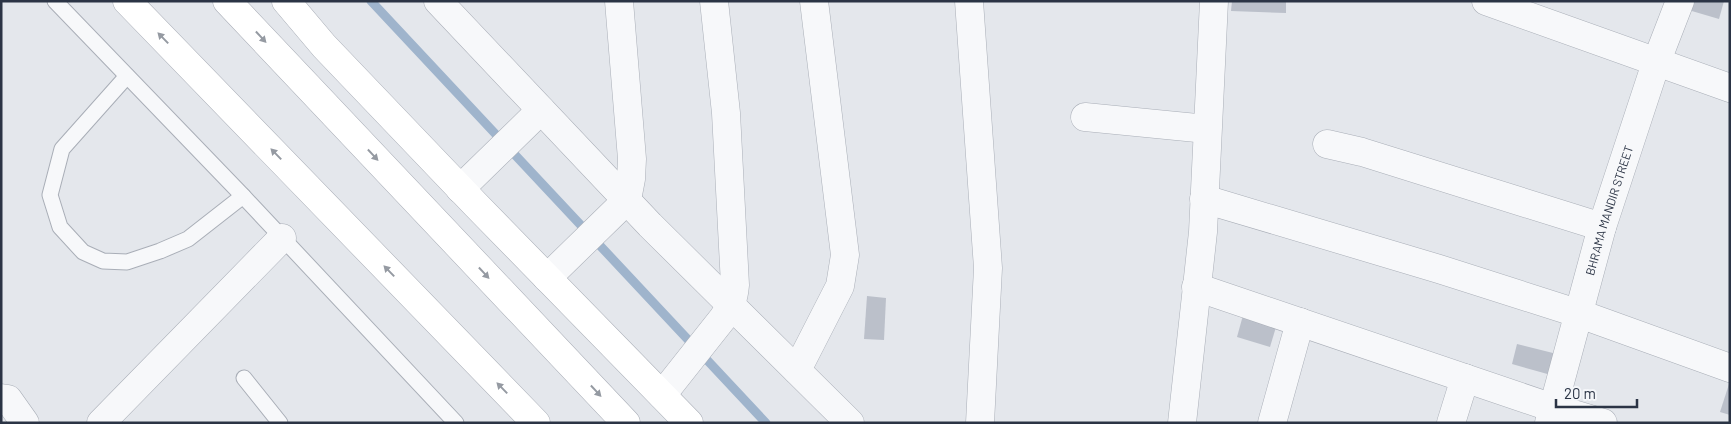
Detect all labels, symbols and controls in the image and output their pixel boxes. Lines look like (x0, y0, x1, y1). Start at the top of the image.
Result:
one-way arrow (255, 30, 267, 42)
one-way arrow (157, 32, 169, 44)
street label: BHRAMA MANDIR STREET (1582, 143, 1635, 277)
one-way arrow (270, 148, 282, 160)
one-way arrow (367, 148, 379, 160)
one-way arrow (383, 265, 395, 277)
one-way arrow (478, 266, 490, 278)
scale bar (1556, 376, 1637, 408)
one-way arrow (496, 382, 508, 394)
one-way arrow (590, 384, 602, 396)
text: 20 m (1564, 384, 1596, 402)

